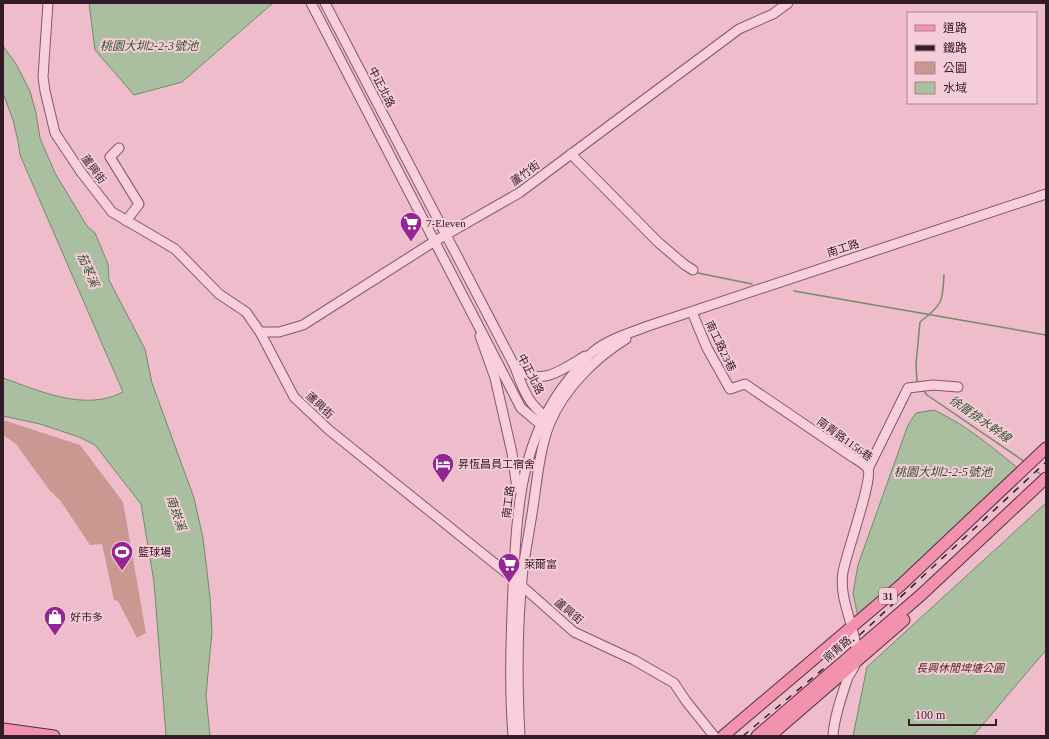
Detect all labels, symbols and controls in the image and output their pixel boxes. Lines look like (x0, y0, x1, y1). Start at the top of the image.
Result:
legend (907, 12, 1037, 104)
text: 道路 (943, 21, 967, 35)
water label: 桃園大圳2-2-3號池 (100, 39, 200, 53)
text: 鐵路 (943, 41, 967, 55)
text: 公園 (943, 61, 967, 75)
street label: 中正北路 (367, 65, 397, 109)
text: 水域 (943, 81, 967, 95)
street label: 蘆興街 (79, 152, 109, 186)
street label: 蘆竹街 (508, 158, 542, 188)
supermarket icon: 7-Eleven (398, 210, 424, 243)
place label: 7-Eleven (426, 217, 466, 229)
street label: 南工路 (825, 237, 861, 259)
water label: 茄苳溪 (75, 251, 102, 291)
street label: 南工路23巷 (704, 319, 738, 373)
street label: 中正北路 (516, 352, 546, 396)
street label: 蘆興街 (304, 389, 336, 421)
water label: 徐厝排水幹線 (946, 393, 1015, 447)
street label: 南青路1156巷 (815, 415, 875, 463)
hotel icon: 昇恆昌員工宿舍 (430, 451, 456, 484)
place label: 昇恆昌員工宿舍 (458, 458, 535, 470)
water label: 桃園大圳2-2-5號池 (894, 465, 994, 479)
street label: 南工路 (500, 485, 516, 519)
water label: 南崁溪 (164, 494, 189, 534)
sports icon: 籃球場 (109, 539, 135, 572)
place label: 籃球場 (138, 546, 171, 558)
supermarket icon: 萊爾富 (496, 551, 522, 584)
place label: 萊爾富 (524, 558, 557, 570)
road number: 31 (879, 588, 897, 604)
street label: 蘆興街 (553, 596, 585, 626)
shop icon: 好市多 (42, 604, 68, 637)
place label: 好市多 (70, 611, 103, 623)
street label: 南青路 (821, 634, 853, 664)
park label: 長興休閒埤塘公園 (916, 662, 1006, 674)
scale bar (909, 701, 996, 727)
text: 100 m (915, 708, 946, 722)

